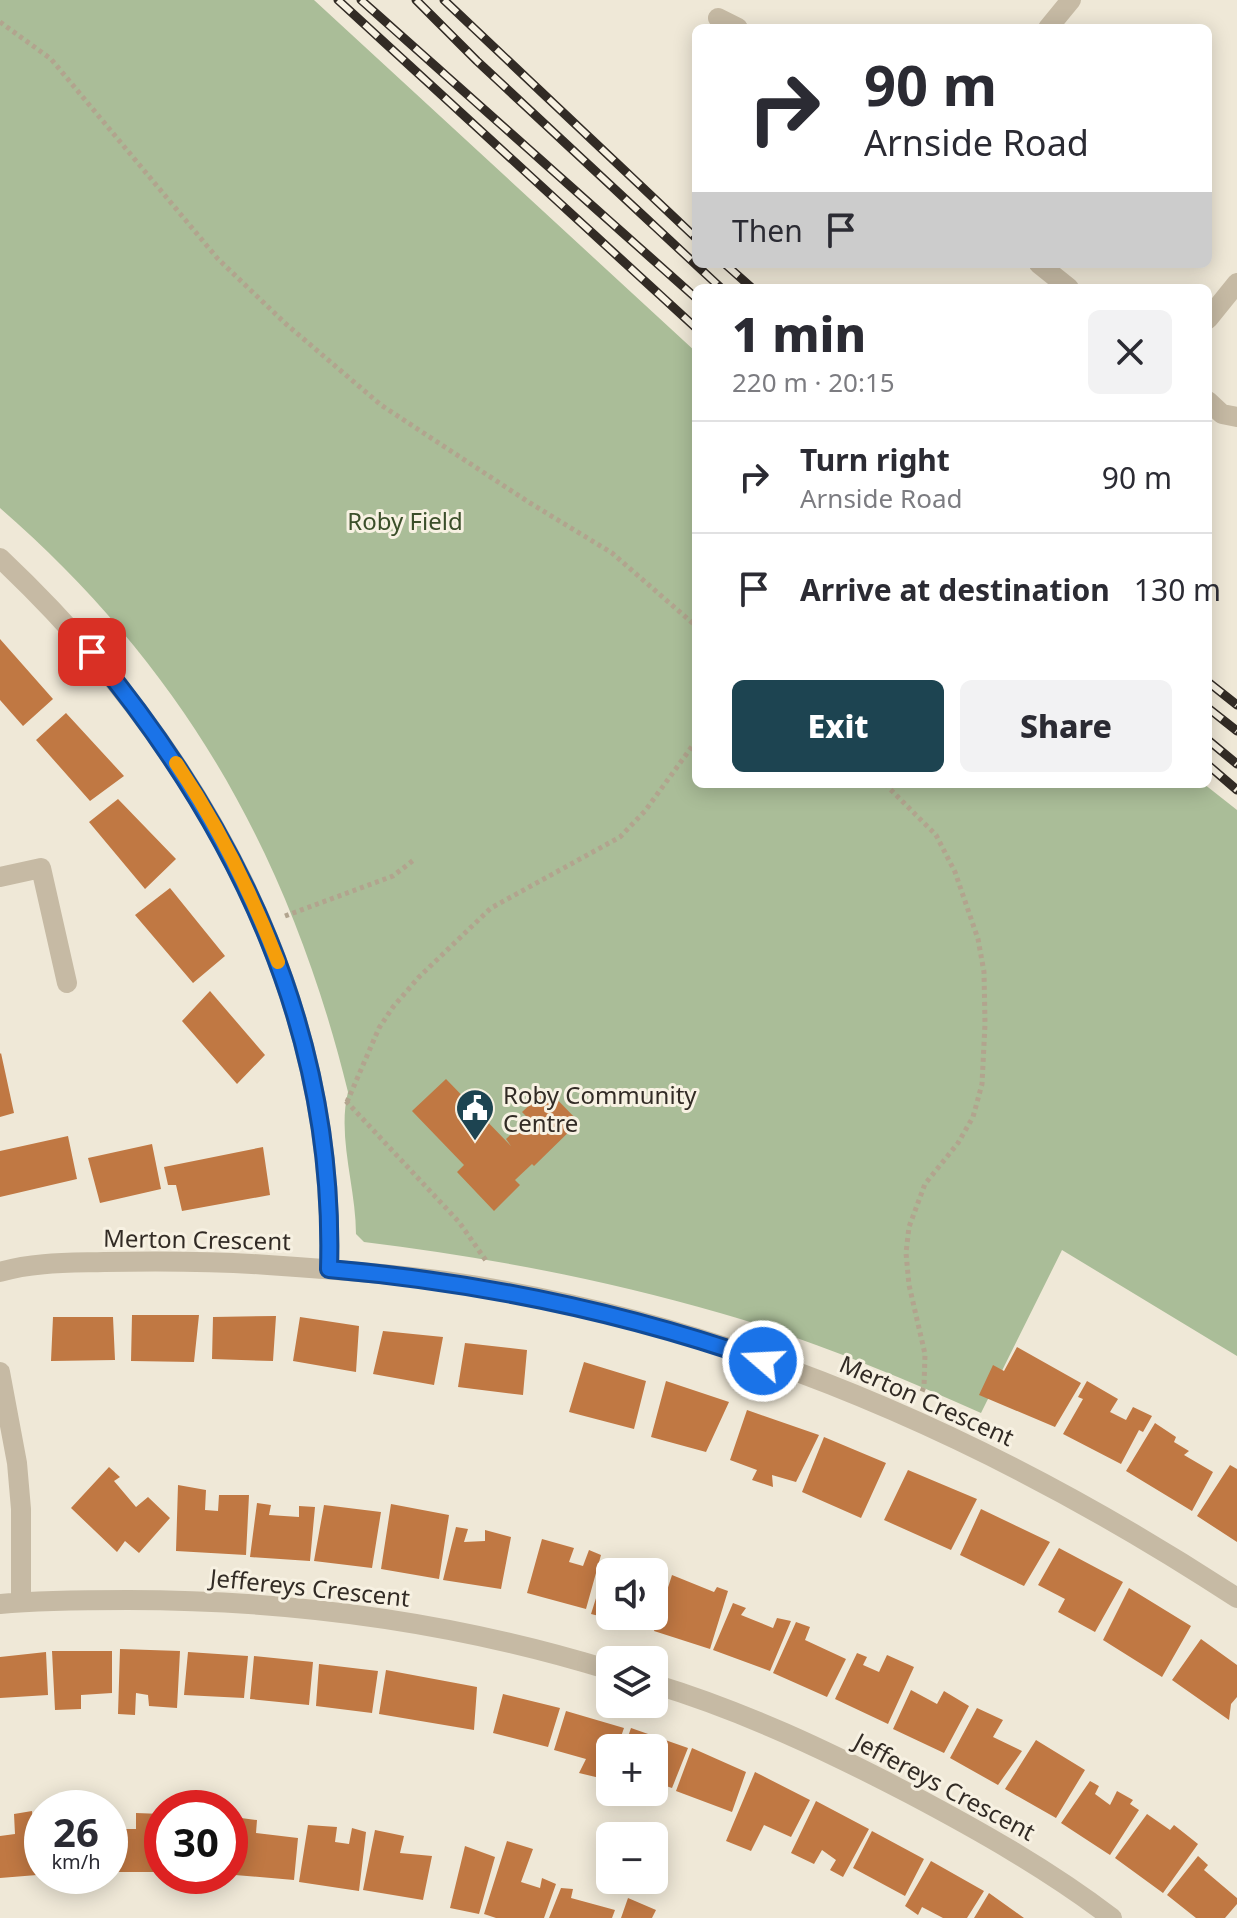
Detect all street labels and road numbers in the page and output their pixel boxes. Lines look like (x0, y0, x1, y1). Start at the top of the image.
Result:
street label: Merton Crescent (103, 1221, 291, 1257)
street label: Merton Crescent (835, 1347, 1020, 1453)
street label: Jeffereys Crescent (206, 1560, 412, 1614)
street label: Jeffereys Crescent (847, 1723, 1042, 1848)

